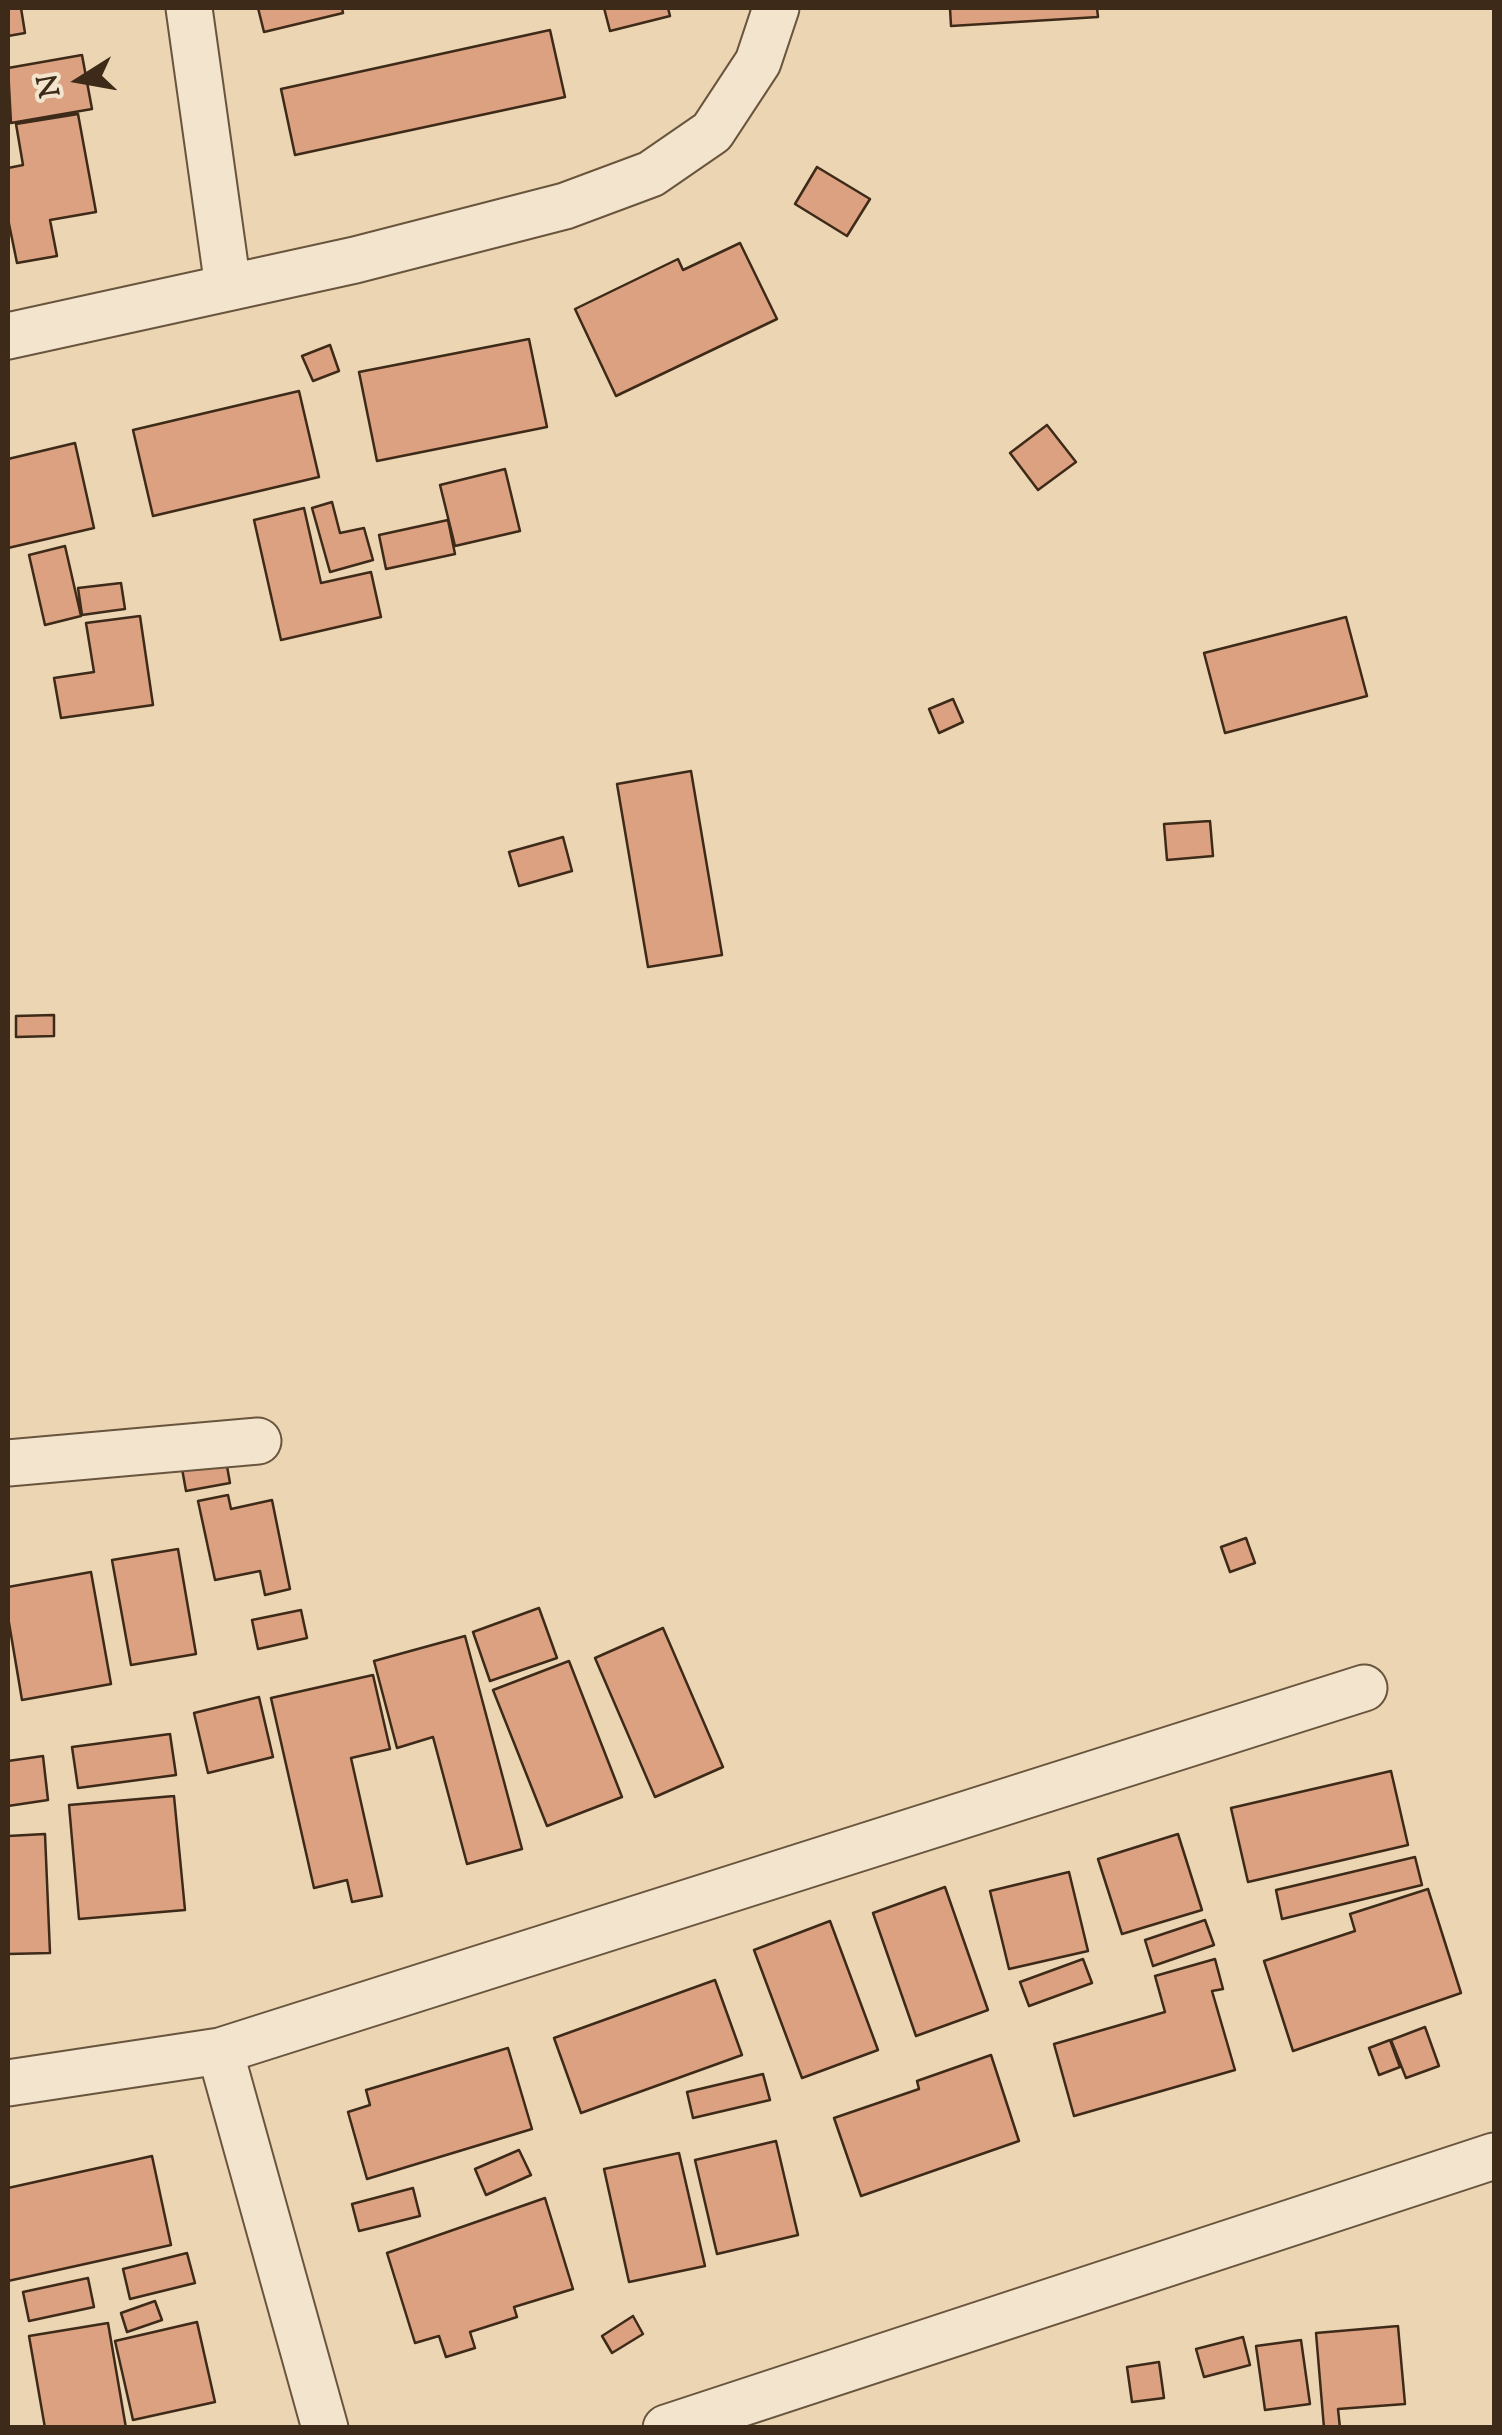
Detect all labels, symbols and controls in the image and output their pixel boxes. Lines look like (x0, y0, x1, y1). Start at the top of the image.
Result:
north arrow (30, 30, 130, 130)
text: N (29, 71, 72, 101)

